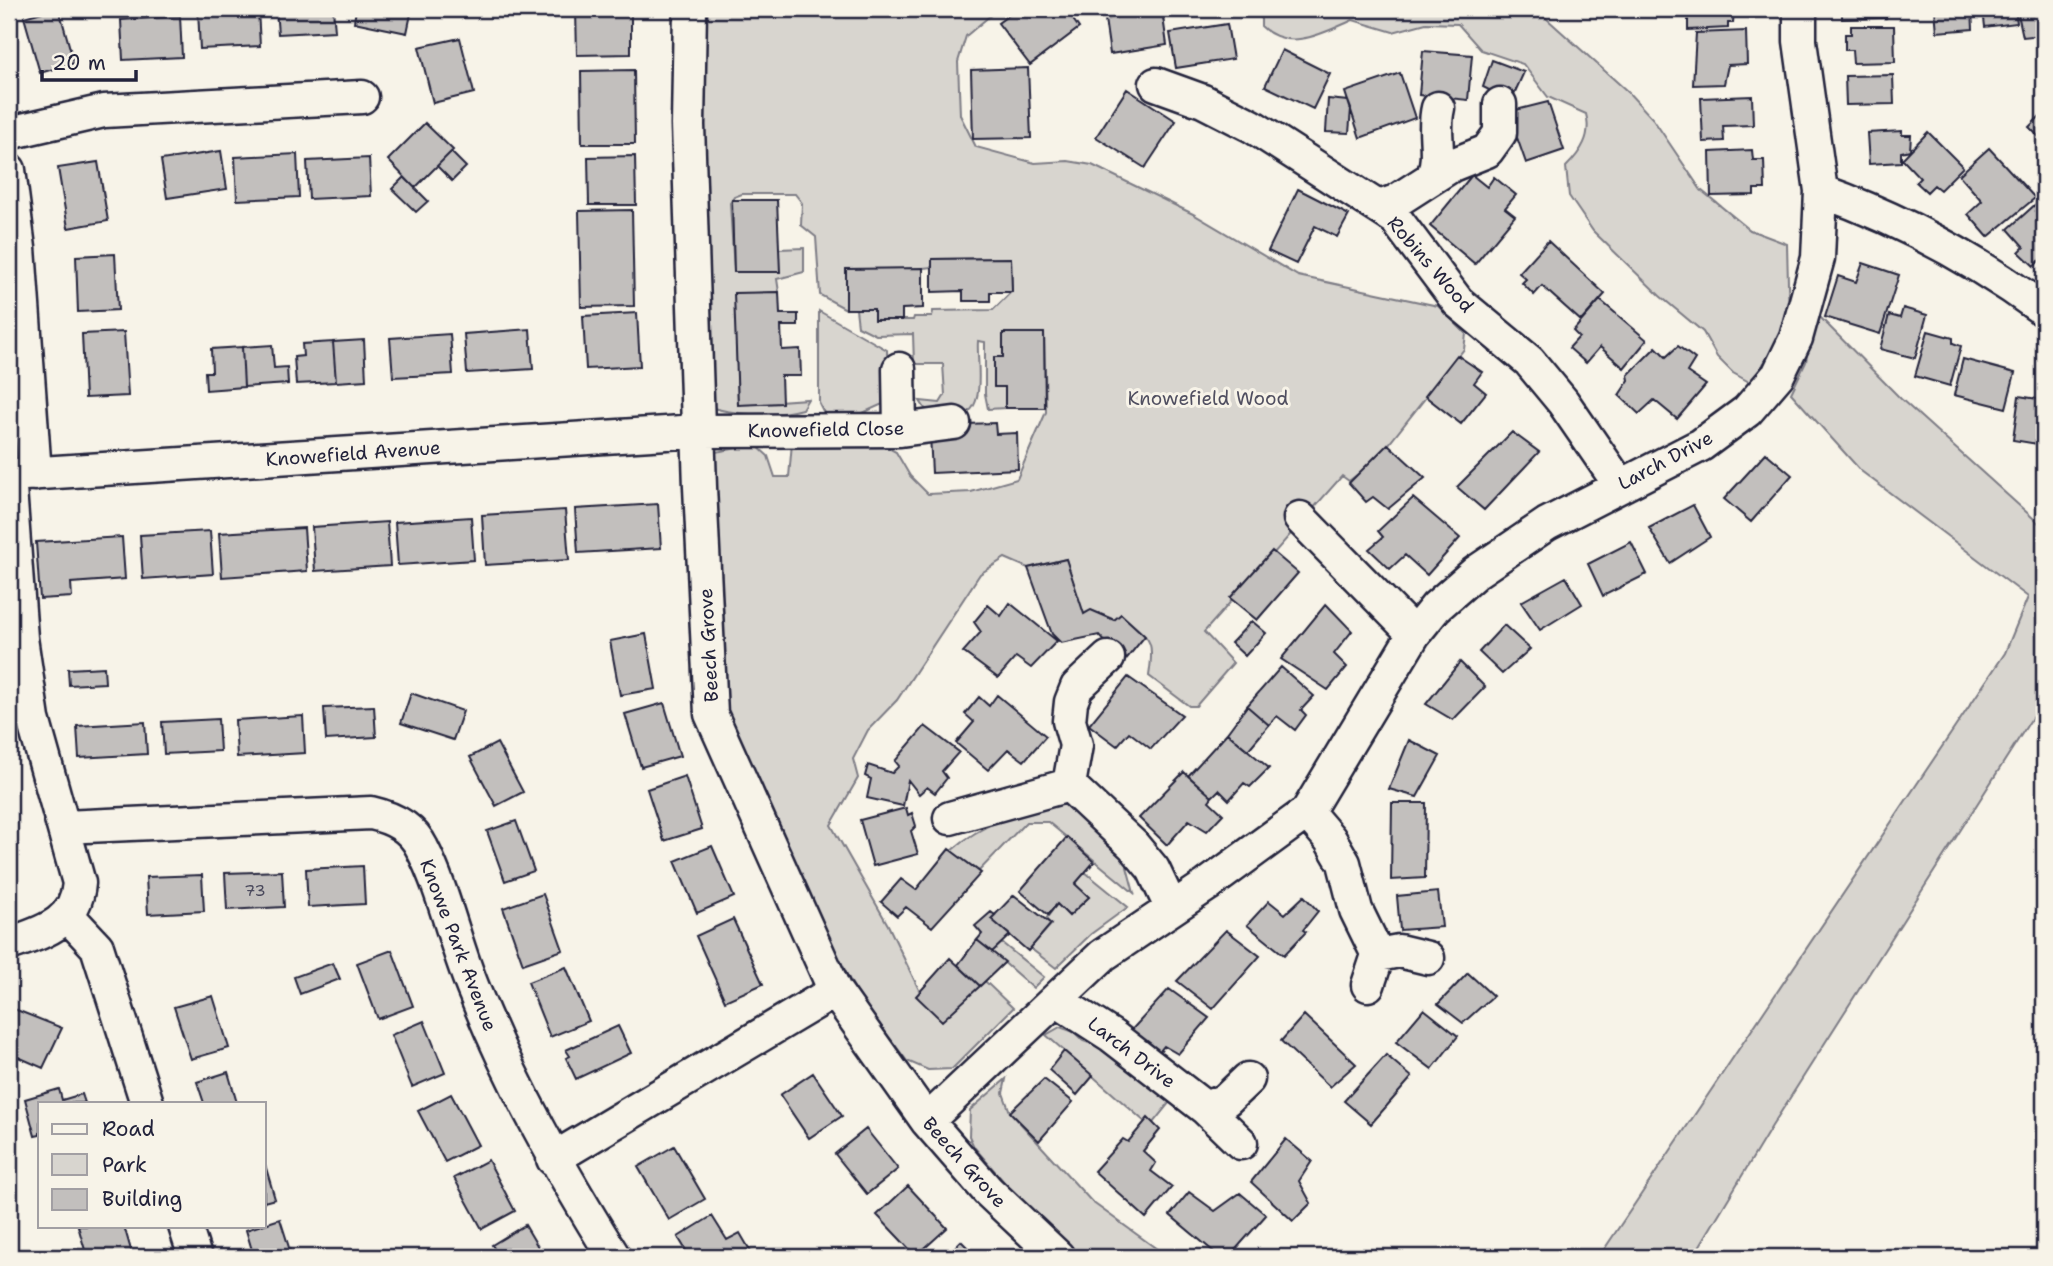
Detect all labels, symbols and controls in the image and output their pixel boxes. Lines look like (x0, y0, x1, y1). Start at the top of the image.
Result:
scale bar (42, 38, 136, 82)
text: 20 m (52, 49, 106, 77)
street label: Robins Wood (1382, 211, 1479, 318)
park label: Knowefield Wood (1127, 386, 1289, 411)
street label: Knowefield Close (747, 416, 905, 443)
street label: Larch Drive (1614, 425, 1717, 496)
street label: Knowefield Avenue (265, 435, 441, 472)
street label: Beech Grove (693, 587, 724, 703)
street label: Knowe Park Avenue (414, 856, 503, 1035)
house number: 73 (244, 880, 266, 901)
street label: Larch Drive (1083, 1011, 1181, 1094)
legend (38, 1102, 266, 1228)
street label: Beech Grove (917, 1112, 1012, 1213)
text: Road (102, 1115, 155, 1143)
text: Park (102, 1151, 147, 1179)
text: Building (102, 1185, 182, 1213)

